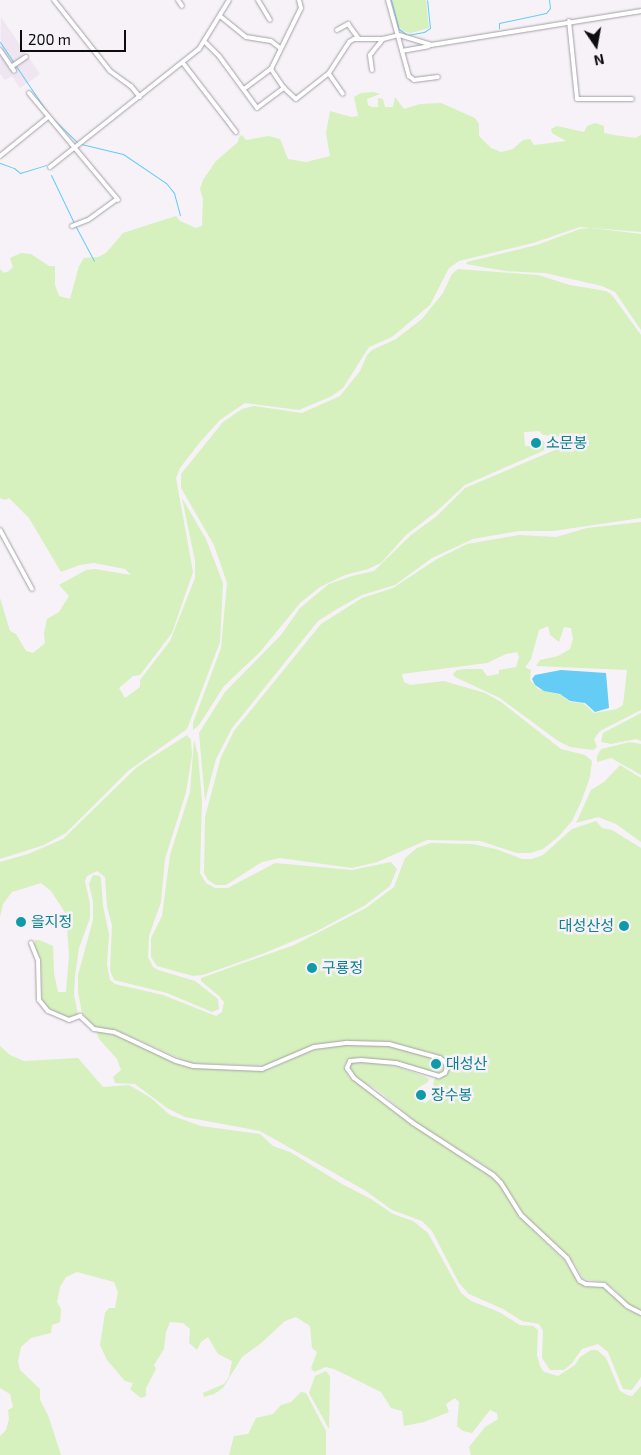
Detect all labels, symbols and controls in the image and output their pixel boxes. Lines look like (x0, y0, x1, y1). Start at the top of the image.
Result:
scale bar (22, 20, 129, 52)
north arrow (571, 20, 621, 70)
text: 200 m (28, 30, 71, 48)
text: N (593, 51, 606, 70)
place label: 소문봉 (546, 434, 587, 452)
marker: 소문봉 (530, 437, 542, 449)
place label: 을지정 (31, 913, 72, 931)
marker: 을지정 (15, 916, 27, 928)
place label: 대성산성 (559, 917, 614, 935)
marker: 대성산성 (618, 920, 630, 932)
place label: 구룡정 (322, 959, 363, 977)
marker: 구룡정 (306, 962, 318, 974)
place label: 대성산 (446, 1055, 487, 1073)
marker: 대성산 (430, 1058, 442, 1070)
place label: 장수봉 (431, 1086, 472, 1104)
marker: 장수봉 (415, 1089, 427, 1101)

